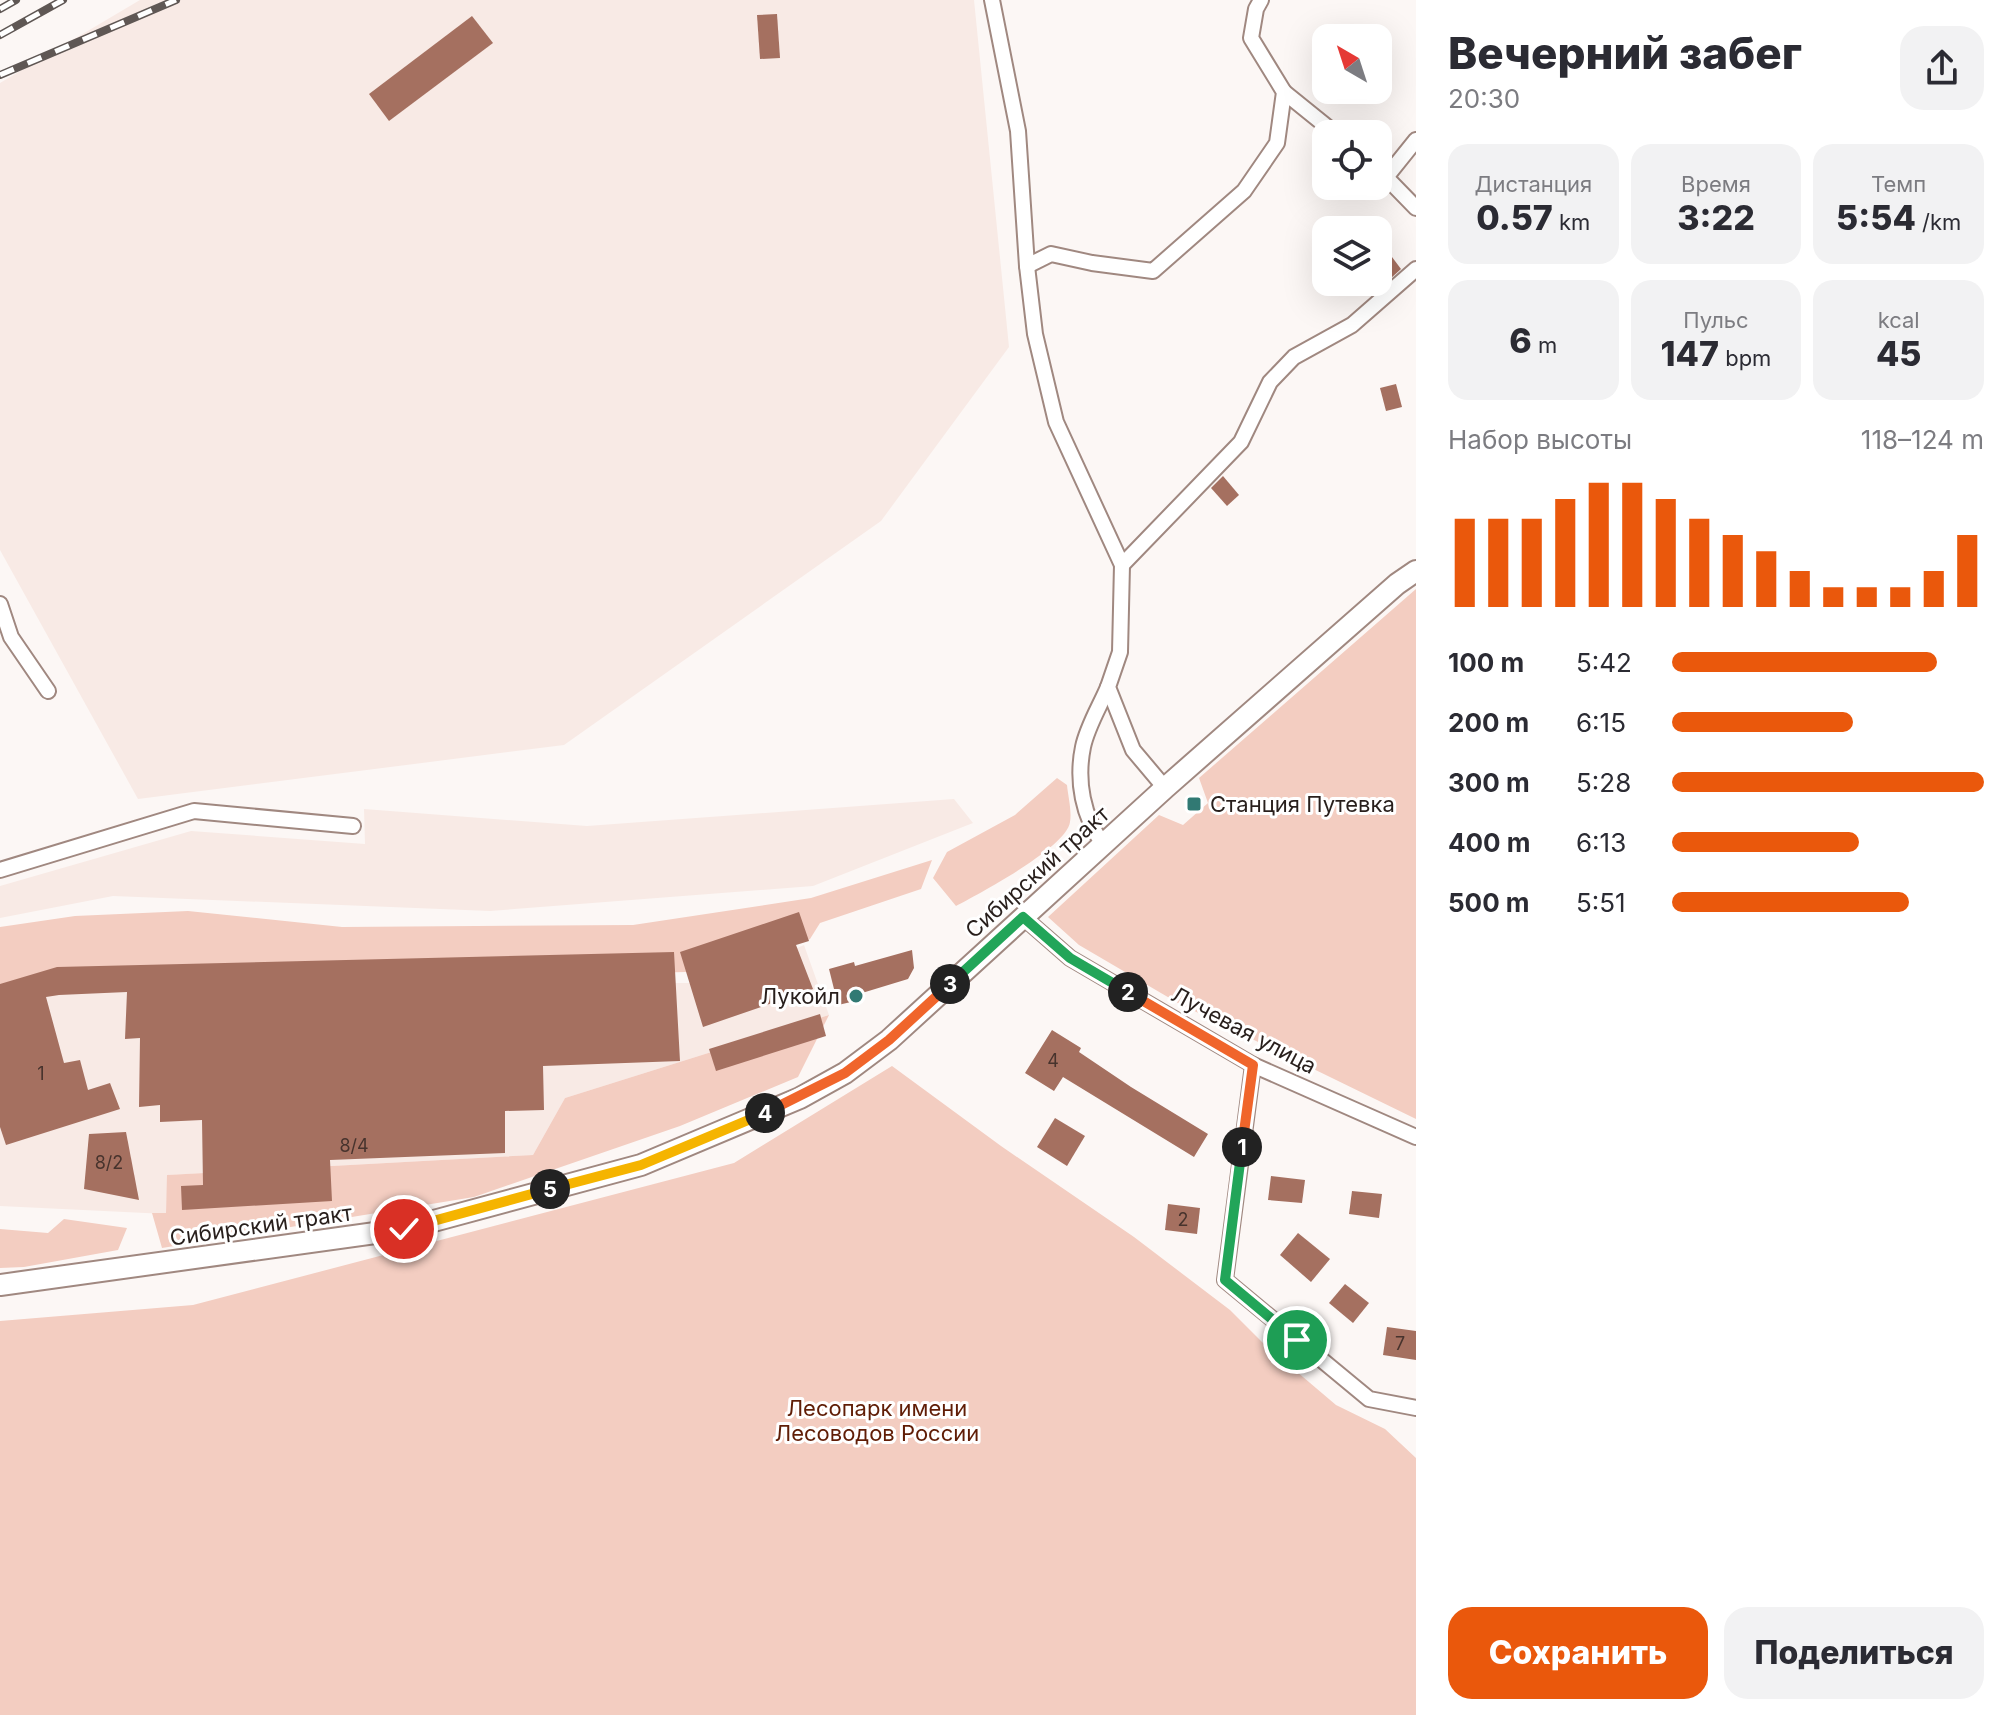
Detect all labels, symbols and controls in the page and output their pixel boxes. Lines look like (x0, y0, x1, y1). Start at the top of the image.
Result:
north arrow (1312, 24, 1392, 104)
map controls (1312, 24, 1392, 296)
text: Вечерний забег (1448, 26, 1802, 80)
button: share (1900, 26, 1984, 110)
text: 20:30 (1448, 83, 1520, 114)
button: locate (1312, 120, 1392, 200)
text: Дистанция (1475, 171, 1592, 197)
text: Время (1681, 171, 1751, 197)
text: Темп (1871, 171, 1926, 197)
text: 0.57 (1476, 197, 1553, 238)
text: 3:22 (1677, 197, 1755, 238)
text: 5:54 (1836, 197, 1916, 238)
text: km (1553, 209, 1590, 235)
text: /km (1916, 209, 1961, 235)
button: layers (1312, 216, 1392, 296)
text: Пульс (1683, 307, 1749, 333)
text: kcal (1878, 307, 1920, 333)
text: 6 (1509, 320, 1532, 361)
text: m (1532, 332, 1557, 358)
text: 147 (1661, 333, 1719, 374)
text: 45 (1876, 333, 1921, 374)
text: bpm (1719, 345, 1771, 371)
text: Набор высоты (1448, 424, 1632, 455)
text: 118–124 m (1861, 424, 1984, 455)
text: 100 m (1448, 647, 1524, 678)
text: 5:42 (1576, 647, 1632, 678)
text: 200 m (1448, 707, 1529, 738)
text: 6:15 (1576, 707, 1626, 738)
text: 300 m (1448, 767, 1530, 798)
text: 5:28 (1576, 767, 1631, 798)
place label: Станция Путевка (1210, 791, 1395, 817)
marker: Станция Путевка (1185, 795, 1203, 813)
street label: Сибирский тракт (960, 800, 1115, 943)
text: 400 m (1448, 827, 1531, 858)
text: 6:13 (1576, 827, 1626, 858)
text: 500 m (1448, 887, 1530, 918)
text: 5:51 (1576, 887, 1626, 918)
pin: 3 (930, 964, 970, 1004)
text: 3 (943, 971, 957, 997)
pin: 2 (1108, 972, 1148, 1012)
text: 2 (1121, 979, 1135, 1005)
street label: Лучевая улица (1167, 981, 1321, 1079)
place label: Лукойл (761, 983, 840, 1009)
marker: Лукойл (847, 987, 865, 1005)
house number: 4 (1047, 1050, 1059, 1071)
house number: 1 (37, 1063, 45, 1084)
pin: 4 (745, 1093, 785, 1133)
text: 4 (758, 1100, 772, 1126)
pin: 1 (1222, 1127, 1262, 1167)
text: 1 (1237, 1134, 1247, 1160)
house number: 8/4 (339, 1135, 369, 1156)
house number: 8/2 (95, 1152, 123, 1173)
pin: 5 (530, 1169, 570, 1209)
text: 5 (543, 1176, 557, 1202)
pin (370, 1195, 438, 1263)
street label: Сибирский тракт (168, 1199, 355, 1251)
icon: check (382, 1207, 426, 1251)
house number: 2 (1178, 1209, 1188, 1230)
pin (1263, 1306, 1331, 1374)
icon: arrive (1275, 1318, 1319, 1362)
house number: 7 (1395, 1333, 1405, 1354)
park label: Лесопарк имени Лесоводов России (775, 1395, 979, 1446)
button: Сохранить (1448, 1607, 1708, 1699)
button: Поделиться (1724, 1607, 1984, 1699)

